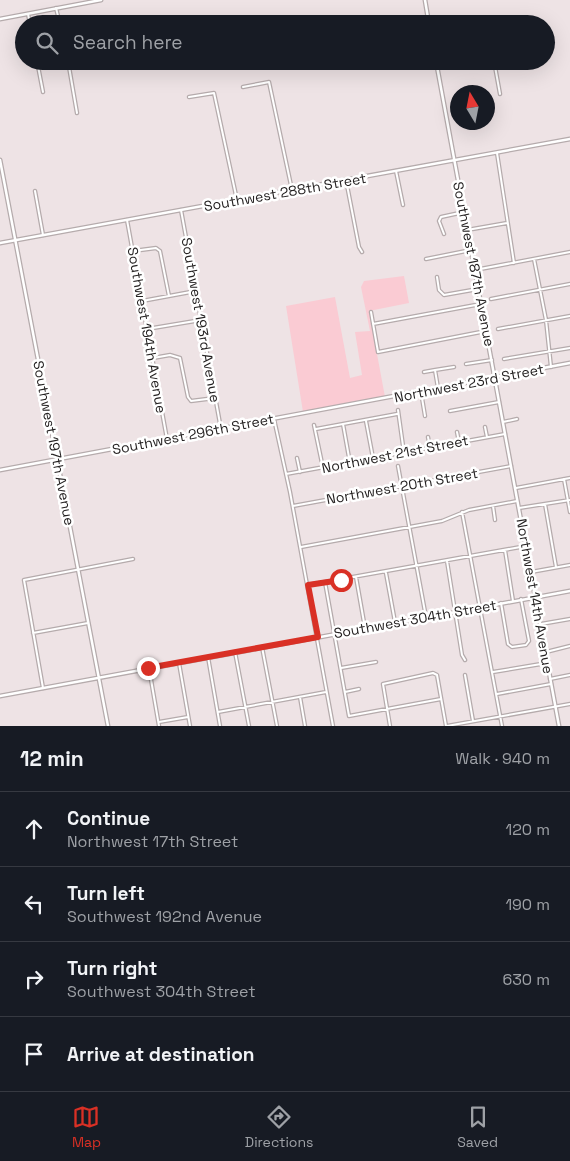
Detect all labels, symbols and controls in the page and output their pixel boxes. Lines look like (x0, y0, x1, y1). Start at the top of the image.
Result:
search box (15, 15, 555, 70)
icon: search (33, 29, 61, 57)
text: Search here (73, 30, 183, 55)
north arrow (450, 85, 495, 130)
street label: Southwest 288th Street (202, 169, 368, 215)
street label: Southwest 187th Avenue (449, 180, 499, 348)
street label: Southwest 193rd Avenue (178, 236, 224, 404)
street label: Southwest 194th Avenue (124, 246, 170, 414)
street label: Southwest 197th Avenue (29, 359, 79, 527)
street label: Northwest 23rd Street (393, 360, 545, 406)
street label: Southwest 296th Street (111, 409, 275, 459)
street label: Northwest 21st Street (320, 431, 470, 477)
street label: Northwest 20th Street (325, 464, 479, 508)
street label: Northwest 14th Avenue (512, 517, 558, 675)
route start (330, 569, 353, 592)
street label: Southwest 304th Street (332, 596, 498, 642)
route end (137, 657, 160, 680)
text: 12 min (20, 745, 84, 772)
text: Walk · 940 m (455, 748, 550, 769)
text: Continue (67, 806, 150, 831)
icon: ahead (20, 815, 48, 843)
text: 120 m (506, 819, 550, 840)
text: Northwest 17th Street (67, 831, 238, 852)
text: Turn left (67, 881, 145, 906)
icon: left (20, 890, 48, 918)
text: 190 m (505, 894, 550, 915)
text: Southwest 192nd Avenue (67, 906, 262, 927)
text: Turn right (67, 956, 157, 981)
icon: right (20, 965, 48, 993)
text: 630 m (502, 969, 550, 990)
text: Southwest 304th Street (67, 981, 256, 1002)
icon: arrive (20, 1040, 48, 1068)
text: Arrive at destination (67, 1042, 255, 1067)
tab: Map (72, 1103, 101, 1151)
tab: Directions (245, 1103, 313, 1151)
tab: Saved (457, 1103, 498, 1151)

